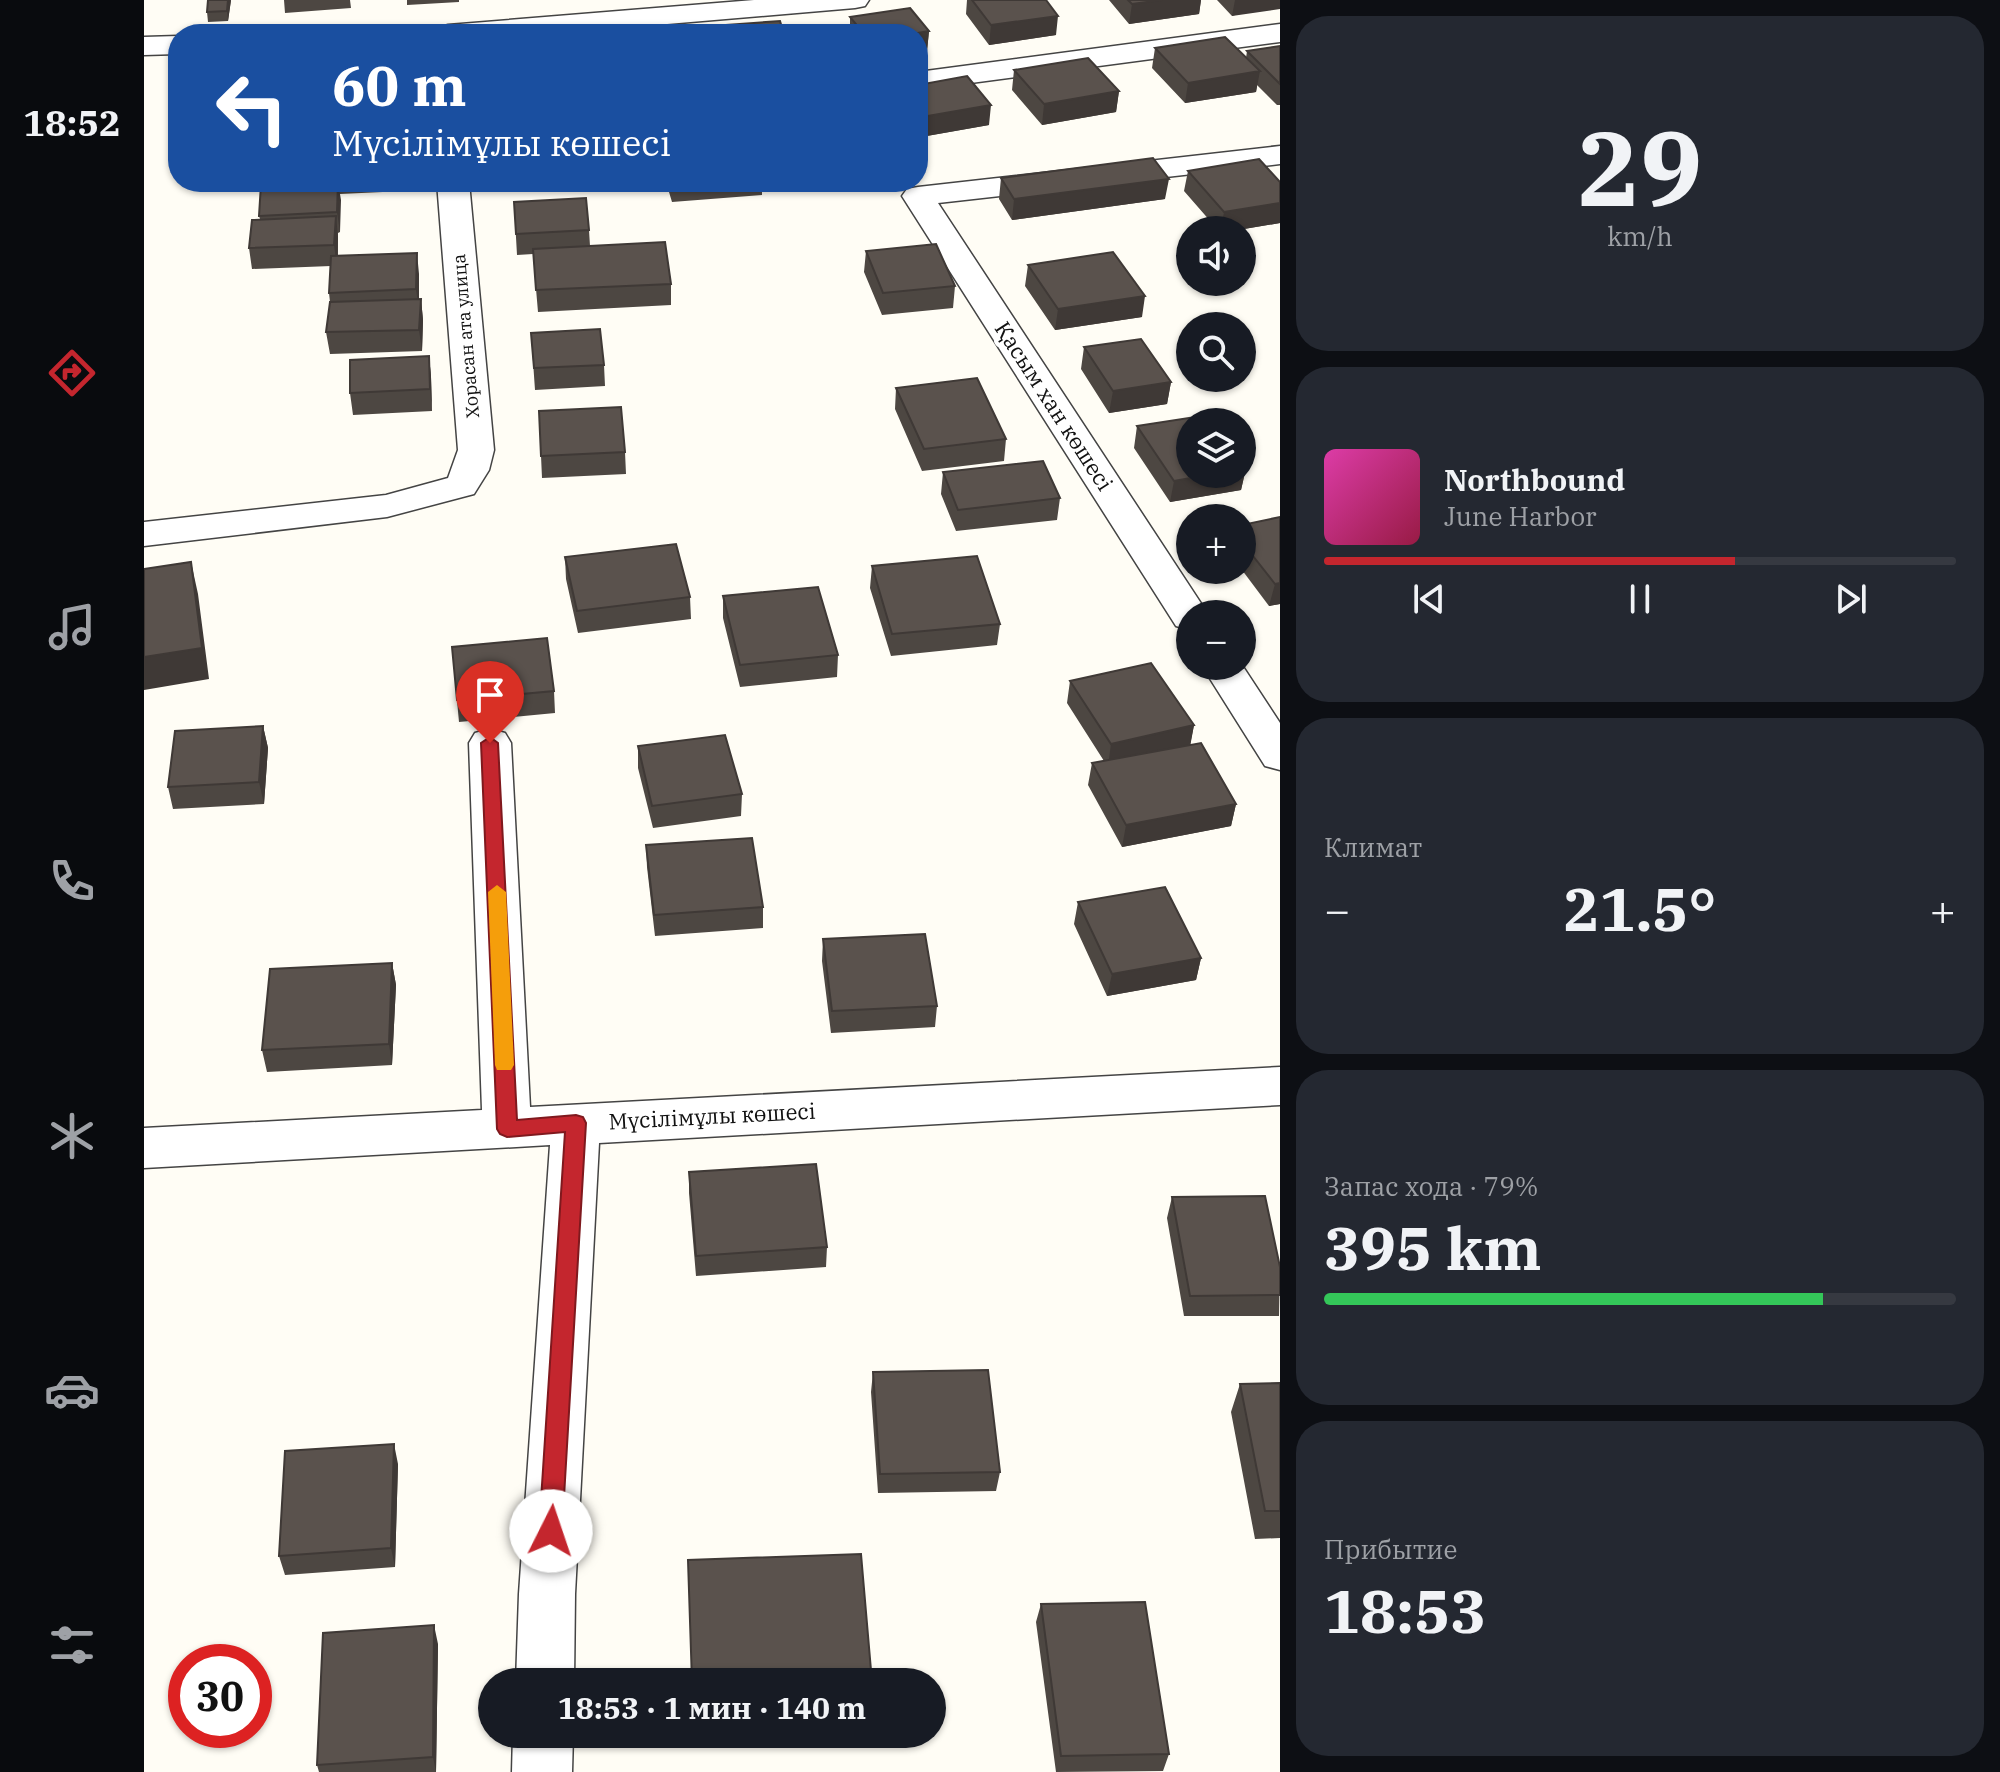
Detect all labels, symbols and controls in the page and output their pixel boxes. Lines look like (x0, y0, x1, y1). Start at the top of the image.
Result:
text: 60 m (332, 49, 467, 121)
icon: left (200, 56, 304, 160)
text: 18:52 (23, 99, 121, 146)
text: 29 (1578, 99, 1702, 235)
text: Мүсілімұлы көшесі (332, 119, 671, 166)
map controls (1176, 216, 1256, 680)
button: sound (1176, 216, 1256, 296)
text: km/h (1607, 219, 1673, 253)
street label: Хорасан ата улица (447, 253, 484, 419)
button: search (1176, 312, 1256, 392)
street label: Қасым хан көшесі (989, 316, 1120, 496)
icon: directions (44, 345, 100, 401)
button: layers (1176, 408, 1256, 488)
text: Northbound (1444, 460, 1625, 499)
text: June Harbor (1444, 499, 1597, 533)
button: + (1176, 504, 1256, 584)
icon: previous (1407, 577, 1451, 621)
icon: pause (1618, 577, 1662, 621)
icon: next (1829, 577, 1873, 621)
icon: music (44, 599, 100, 655)
button: − (1176, 600, 1256, 680)
pin (456, 661, 524, 743)
icon: arrive (468, 673, 512, 717)
text: Климат (1324, 830, 1422, 864)
icon: phone (44, 853, 100, 909)
text: 21.5° (1563, 869, 1717, 948)
text: − (1324, 881, 1350, 938)
text: + (1930, 881, 1956, 938)
street label: Мүсілімұлы көшесі (608, 1096, 816, 1135)
icon: climate (44, 1108, 100, 1164)
text: Запас хода · 79% (1324, 1169, 1539, 1203)
text: 395 km (1324, 1208, 1542, 1287)
icon: car (44, 1362, 100, 1418)
position arrow (509, 1489, 593, 1573)
text: Прибытие (1324, 1532, 1457, 1566)
text: 18:53 (1324, 1571, 1486, 1650)
icon: filters (44, 1617, 100, 1673)
speed limit sign: 30 (168, 1644, 272, 1748)
text: 18:53 · 1 мин · 140 m (558, 1688, 866, 1727)

